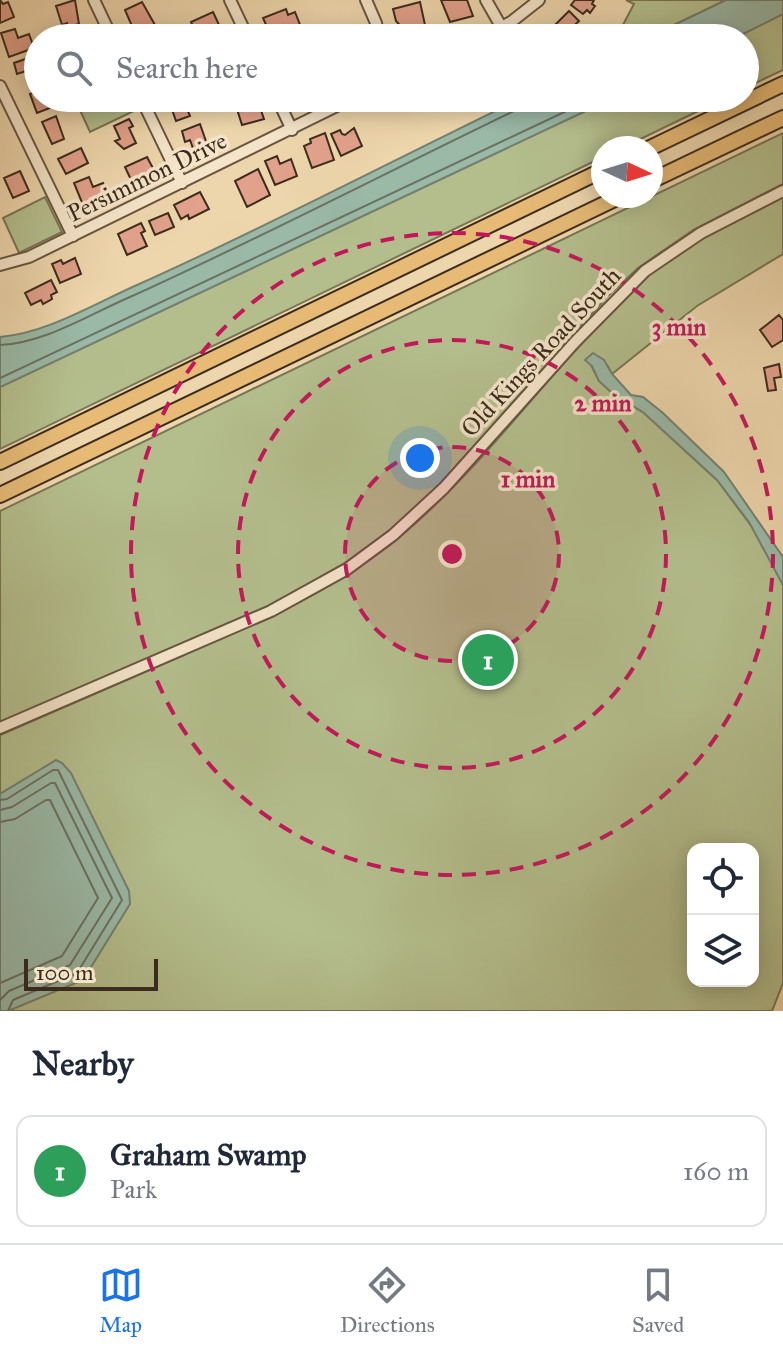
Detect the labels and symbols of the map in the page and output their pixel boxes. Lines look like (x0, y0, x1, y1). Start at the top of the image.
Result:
street label: Persimmon Drive (62, 125, 232, 229)
north arrow (591, 136, 663, 208)
street label: Old Kings Road South (455, 261, 627, 443)
text: 3 min (652, 312, 706, 342)
text: 2 min (575, 388, 631, 418)
your location (400, 438, 440, 478)
text: 1 min (501, 464, 555, 494)
centre of rings (438, 540, 466, 568)
pin: 1 (462, 630, 514, 690)
scale bar (24, 955, 158, 991)

